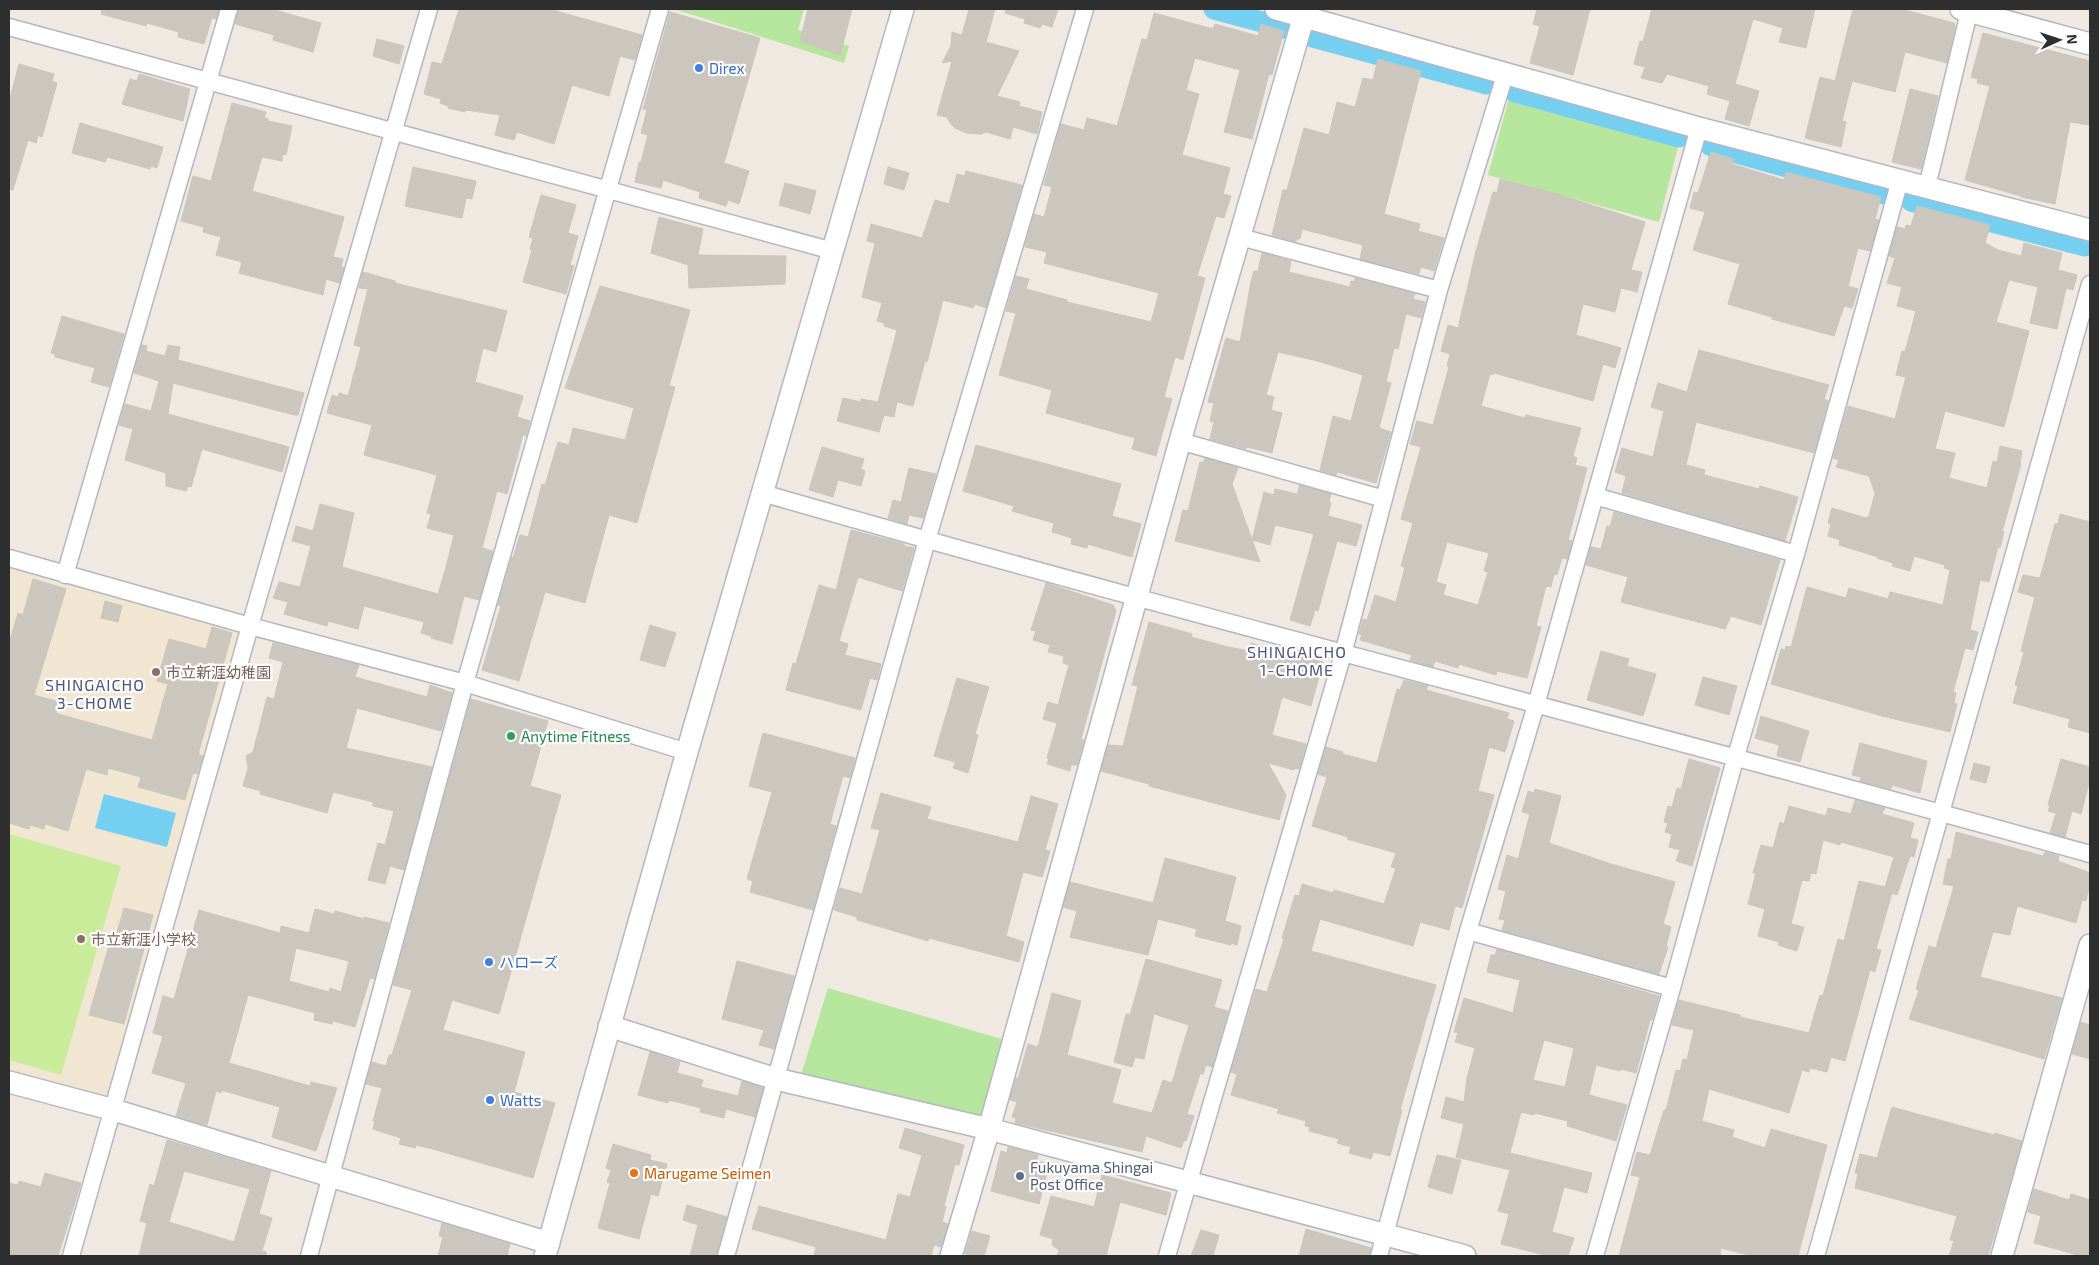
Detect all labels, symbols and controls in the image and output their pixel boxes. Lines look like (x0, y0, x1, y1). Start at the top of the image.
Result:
north arrow (2034, 15, 2084, 65)
text: N (2064, 34, 2081, 45)
place label: Direx (709, 59, 745, 77)
marker: Direx (693, 62, 705, 74)
district label: SHINGAICHO 1-CHOME (1247, 642, 1347, 679)
place label: 市立新涯幼稚園 (166, 663, 271, 681)
marker: 市立新涯幼稚園 (150, 666, 162, 678)
district label: SHINGAICHO 3-CHOME (45, 675, 145, 712)
place label: Anytime Fitness (521, 727, 631, 745)
marker: Anytime Fitness (505, 730, 517, 742)
place label: 市立新涯小学校 (91, 930, 196, 948)
marker: 市立新涯小学校 (75, 933, 87, 945)
place label: ハローズ (499, 953, 558, 971)
marker: ハローズ (483, 956, 495, 968)
place label: Watts (500, 1091, 541, 1109)
marker: Watts (484, 1094, 496, 1106)
place label: Fukuyama Shingai Post Office (1030, 1158, 1153, 1193)
place label: Marugame Seimen (644, 1164, 771, 1182)
marker: Marugame Seimen (628, 1167, 640, 1179)
marker: Fukuyama Shingai Post Office (1014, 1170, 1026, 1182)

